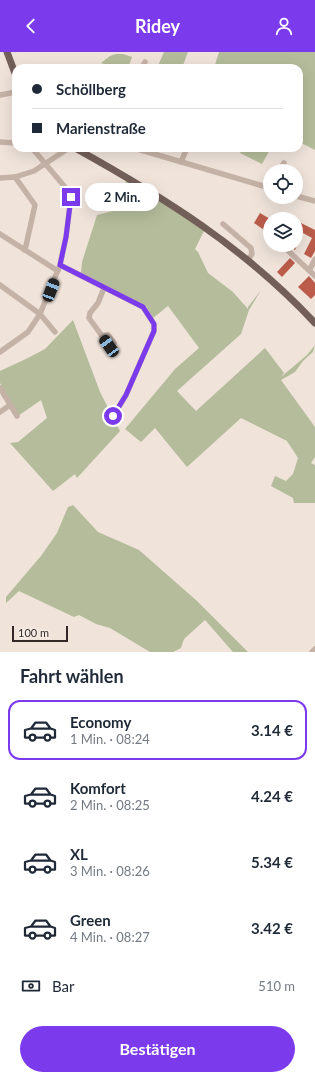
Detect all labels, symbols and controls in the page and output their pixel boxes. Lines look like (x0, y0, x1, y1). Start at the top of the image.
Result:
icon: back (20, 15, 42, 37)
text: Ridey (135, 15, 180, 37)
icon: person (273, 15, 295, 37)
text: Schöllberg (56, 80, 126, 98)
text: Marienstraße (56, 119, 146, 137)
map controls (263, 164, 303, 252)
button: locate (263, 164, 303, 204)
callout: 2 Min. (85, 183, 159, 211)
route end (62, 188, 80, 206)
text: 2 Min. (104, 189, 140, 205)
button: layers (263, 212, 303, 252)
car (41, 277, 61, 303)
car (97, 333, 121, 359)
route start (104, 407, 122, 425)
scale bar (12, 624, 68, 643)
text: 100 m (18, 626, 49, 639)
text: Fahrt wählen (20, 665, 124, 687)
icon: car (22, 712, 58, 748)
text: Economy (70, 713, 131, 731)
text: 3.14 € (251, 721, 293, 739)
text: 1 Min. · 08:24 (70, 731, 150, 747)
icon: car (22, 778, 58, 814)
text: Komfort (70, 779, 126, 797)
text: 4.24 € (251, 787, 293, 805)
text: 2 Min. · 08:25 (70, 797, 150, 813)
icon: car (22, 844, 58, 880)
text: XL (70, 845, 88, 863)
text: 5.34 € (251, 853, 293, 871)
text: 3 Min. · 08:26 (70, 863, 150, 879)
icon: car (22, 910, 58, 946)
text: Green (70, 911, 111, 929)
text: 3.42 € (251, 919, 293, 937)
text: 4 Min. · 08:27 (70, 929, 150, 945)
icon: cash (20, 975, 42, 997)
text: Bar (52, 977, 75, 995)
text: 510 m (258, 978, 295, 994)
button: Bestätigen (20, 1026, 295, 1072)

